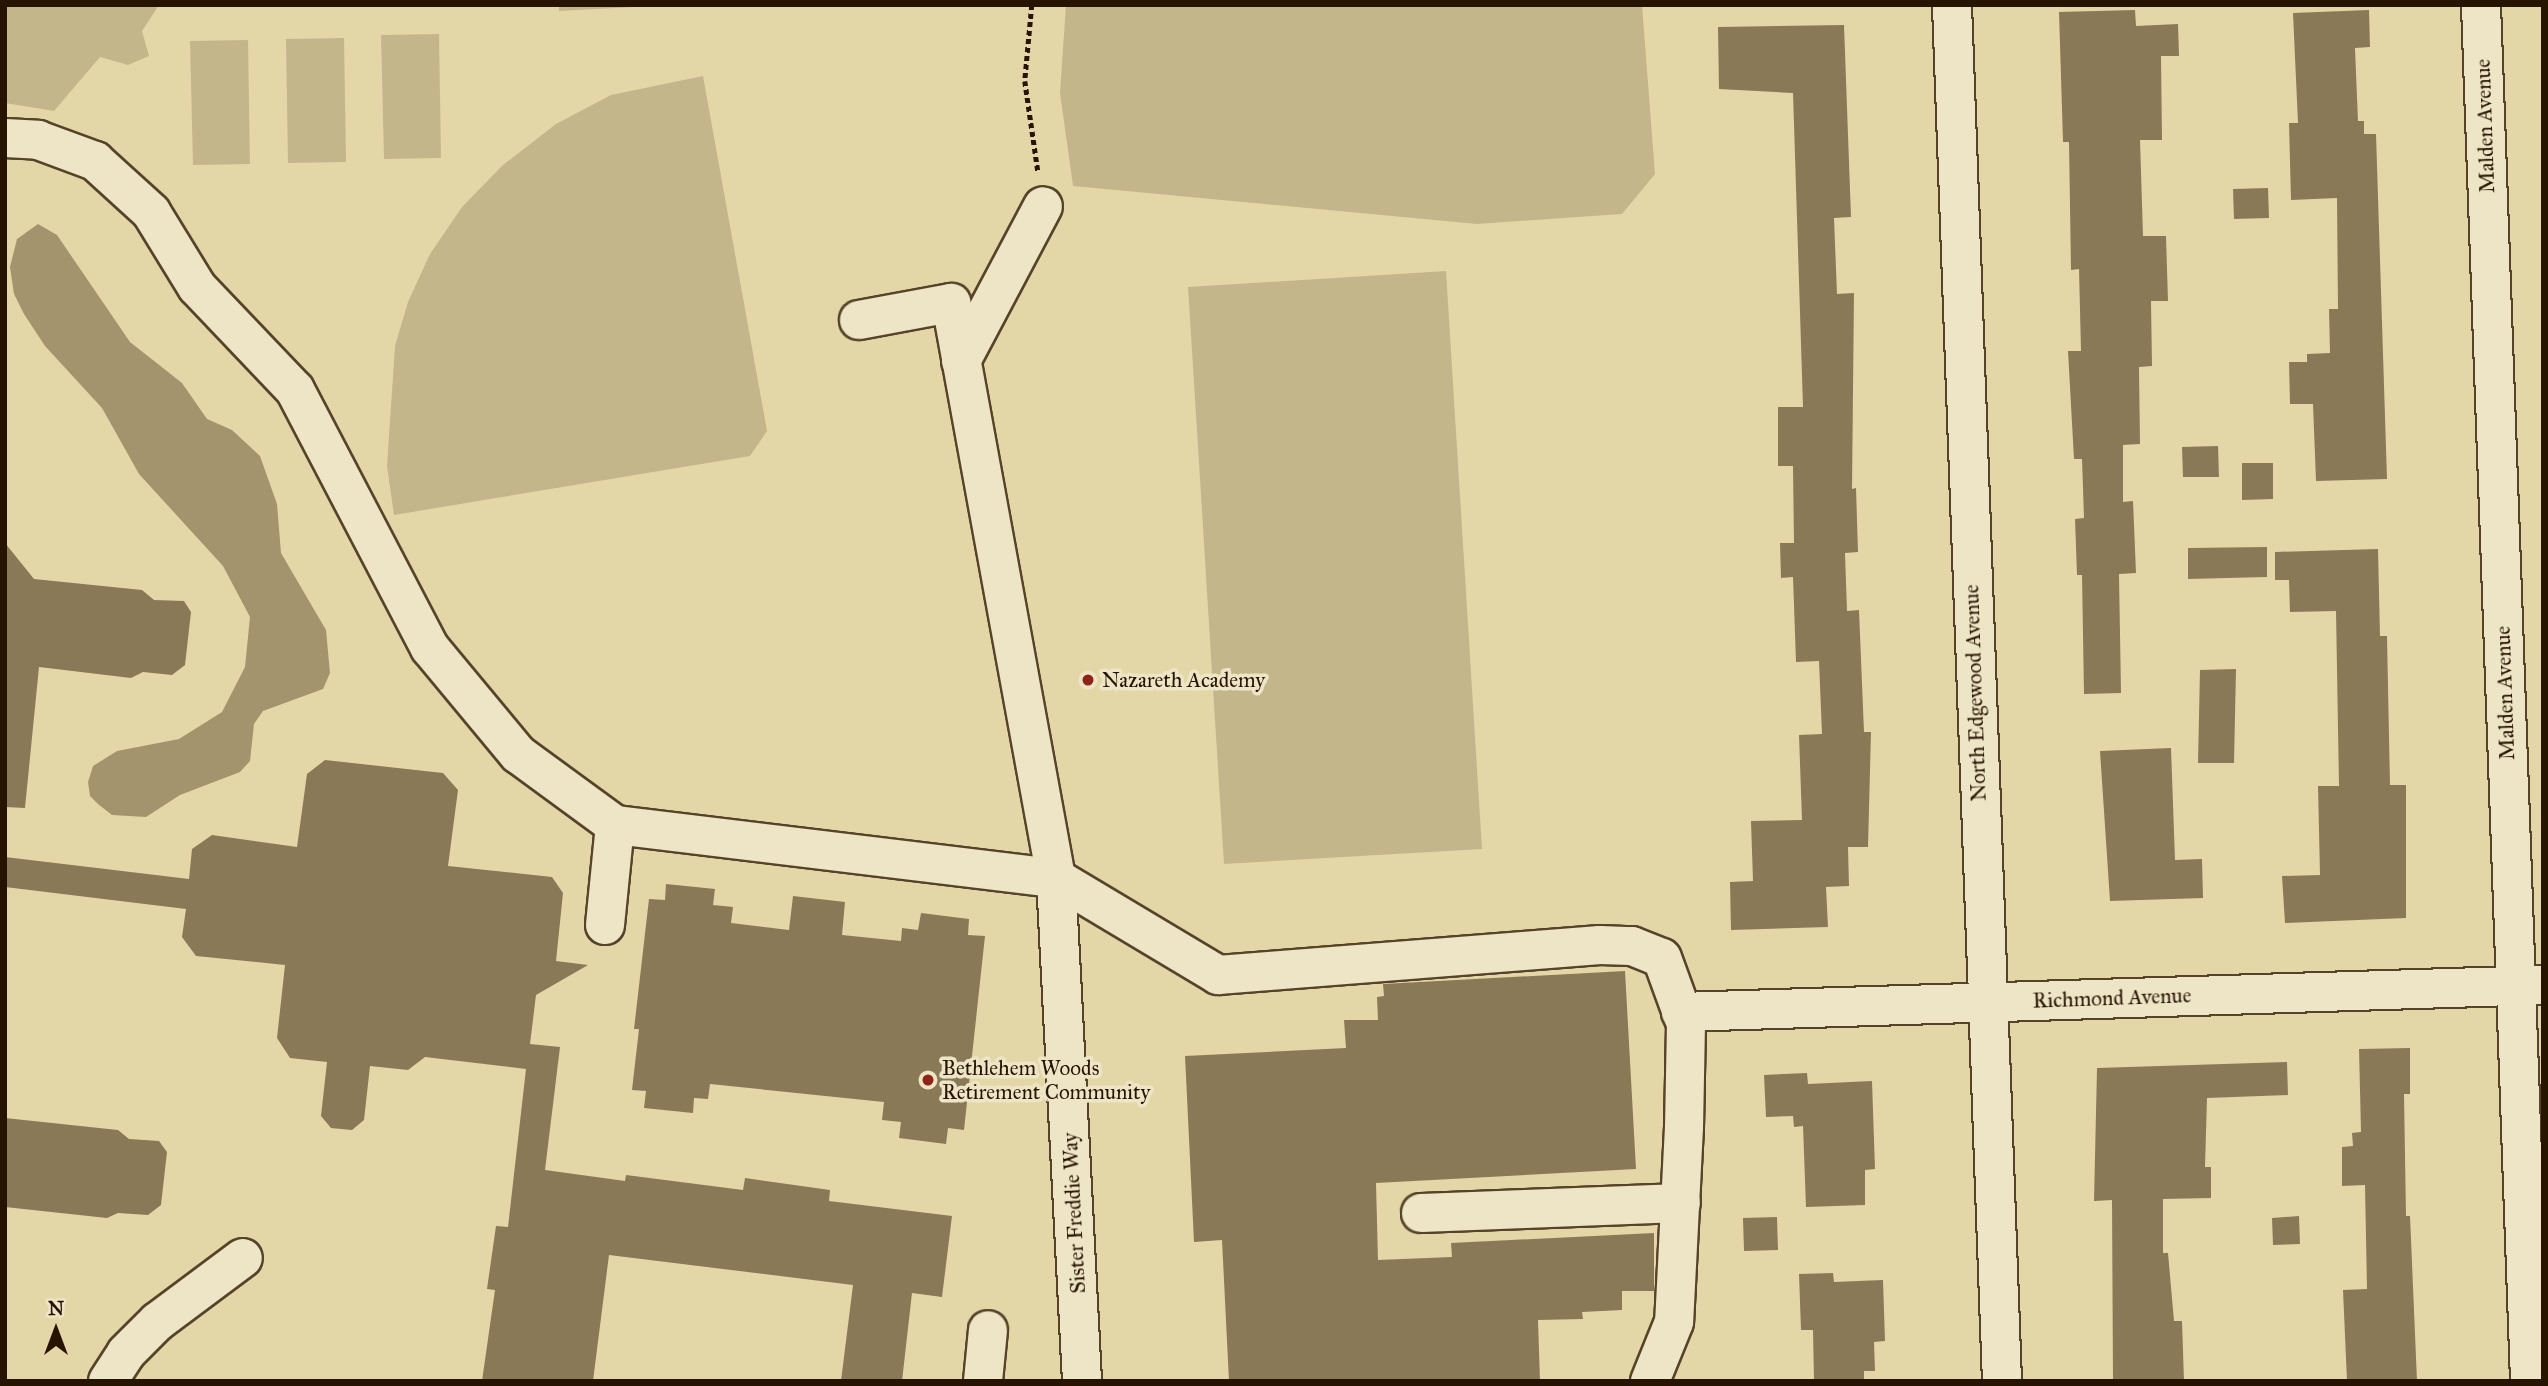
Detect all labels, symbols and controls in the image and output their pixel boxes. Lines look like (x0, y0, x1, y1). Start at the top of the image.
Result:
street label: Malden Avenue (2470, 58, 2500, 194)
street label: North Edgewood Avenue (1959, 584, 1991, 802)
street label: Malden Avenue (2490, 625, 2520, 761)
place label: Nazareth Academy (1102, 667, 1265, 693)
marker: Nazareth Academy (1080, 672, 1096, 688)
street label: Richmond Avenue (2032, 983, 2192, 1013)
place label: Bethlehem Woods Retirement Community (942, 1055, 1150, 1105)
marker: Bethlehem Woods Retirement Community (920, 1072, 936, 1088)
street label: Sister Freddie Way (1057, 1132, 1091, 1294)
north arrow (21, 1295, 91, 1365)
text: N (48, 1297, 64, 1320)

